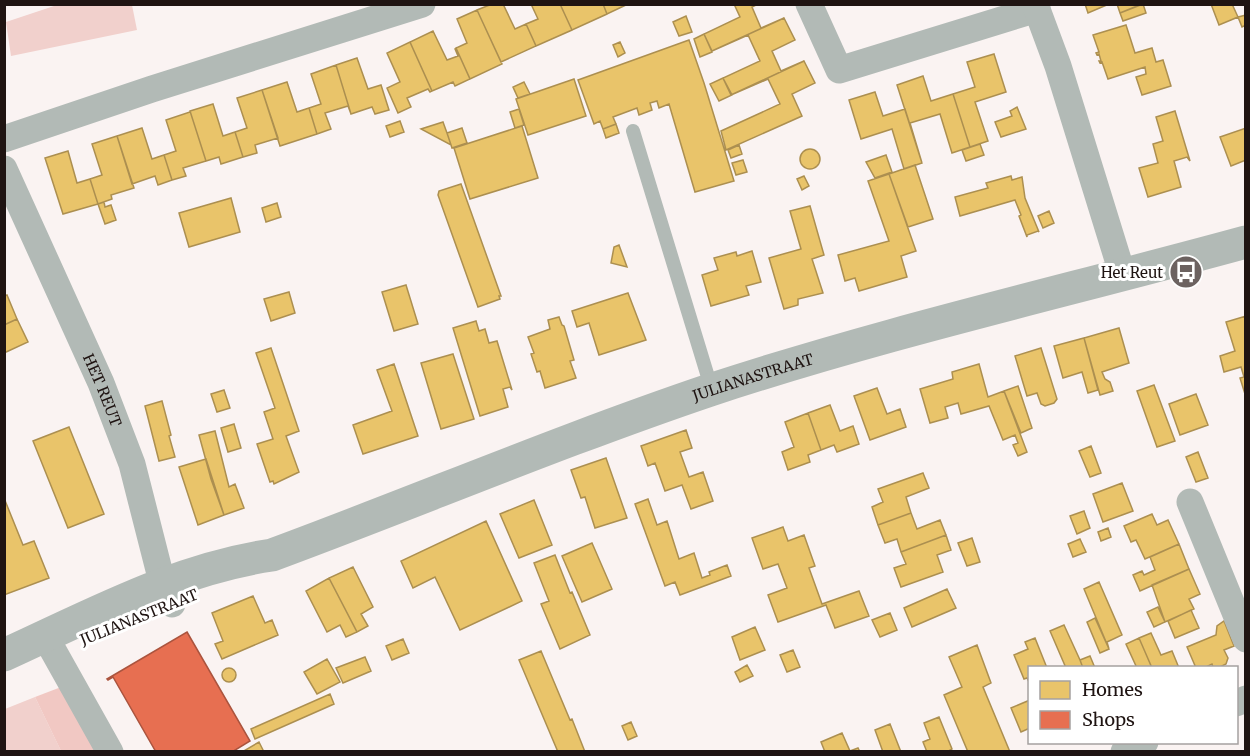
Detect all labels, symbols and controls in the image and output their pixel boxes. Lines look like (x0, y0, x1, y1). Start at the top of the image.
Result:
bus stop icon: Het Reut (1168, 254, 1204, 290)
place label: Het Reut (1101, 263, 1163, 282)
street label: JULIANASTRAAT (689, 349, 816, 405)
street label: HET REUT (79, 350, 126, 430)
street label: JULIANASTRAAT (76, 584, 201, 650)
legend (1028, 666, 1238, 744)
text: Homes (1082, 678, 1143, 701)
text: Shops (1082, 708, 1135, 731)

